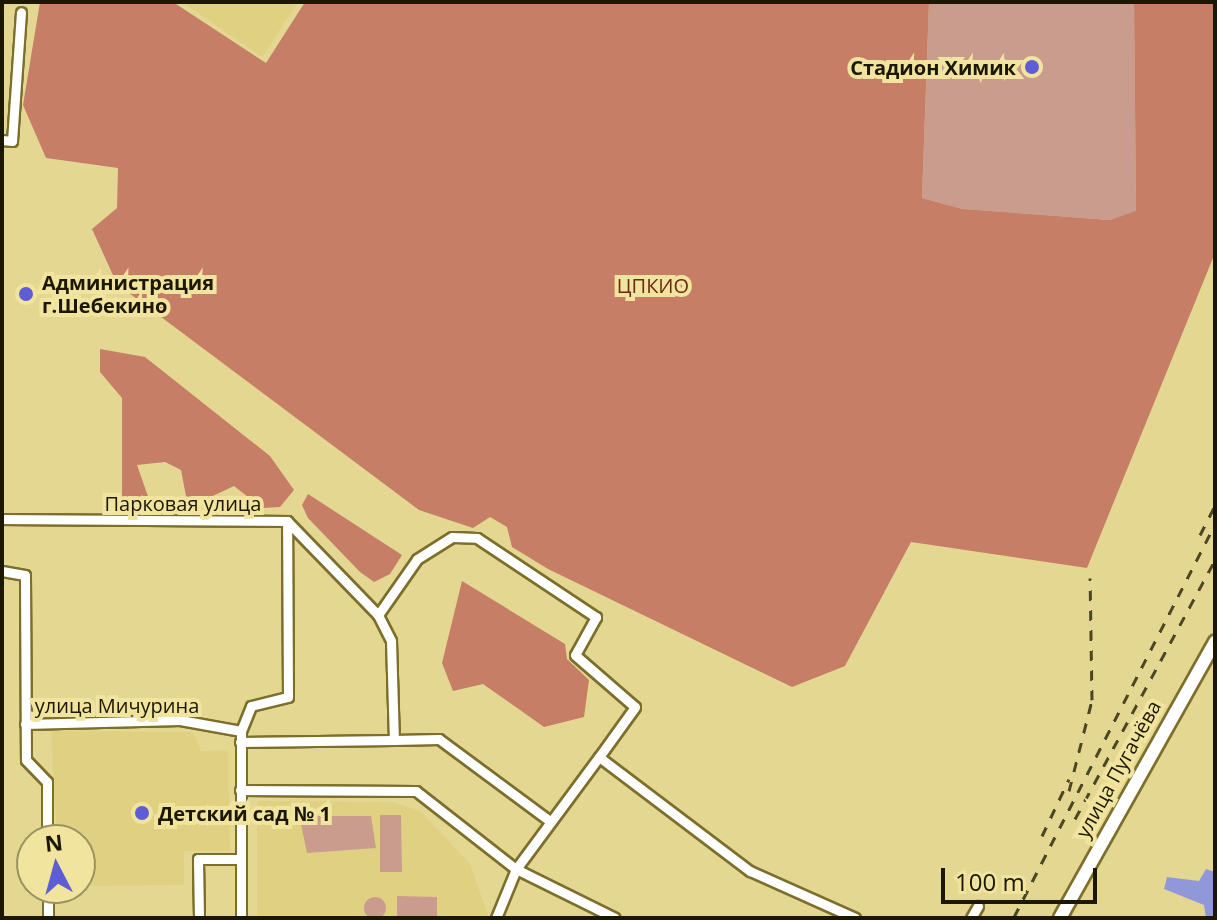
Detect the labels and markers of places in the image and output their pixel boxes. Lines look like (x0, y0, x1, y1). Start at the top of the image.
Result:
place label: Стадион Химик (850, 55, 1016, 79)
marker: Стадион Химик (1023, 58, 1041, 76)
place label: Администрация г.Шебекино (42, 270, 214, 317)
marker: Администрация г.Шебекино (17, 285, 35, 303)
place label: Детский сад № 1 (158, 801, 331, 825)
marker: Детский сад № 1 (133, 804, 151, 822)

